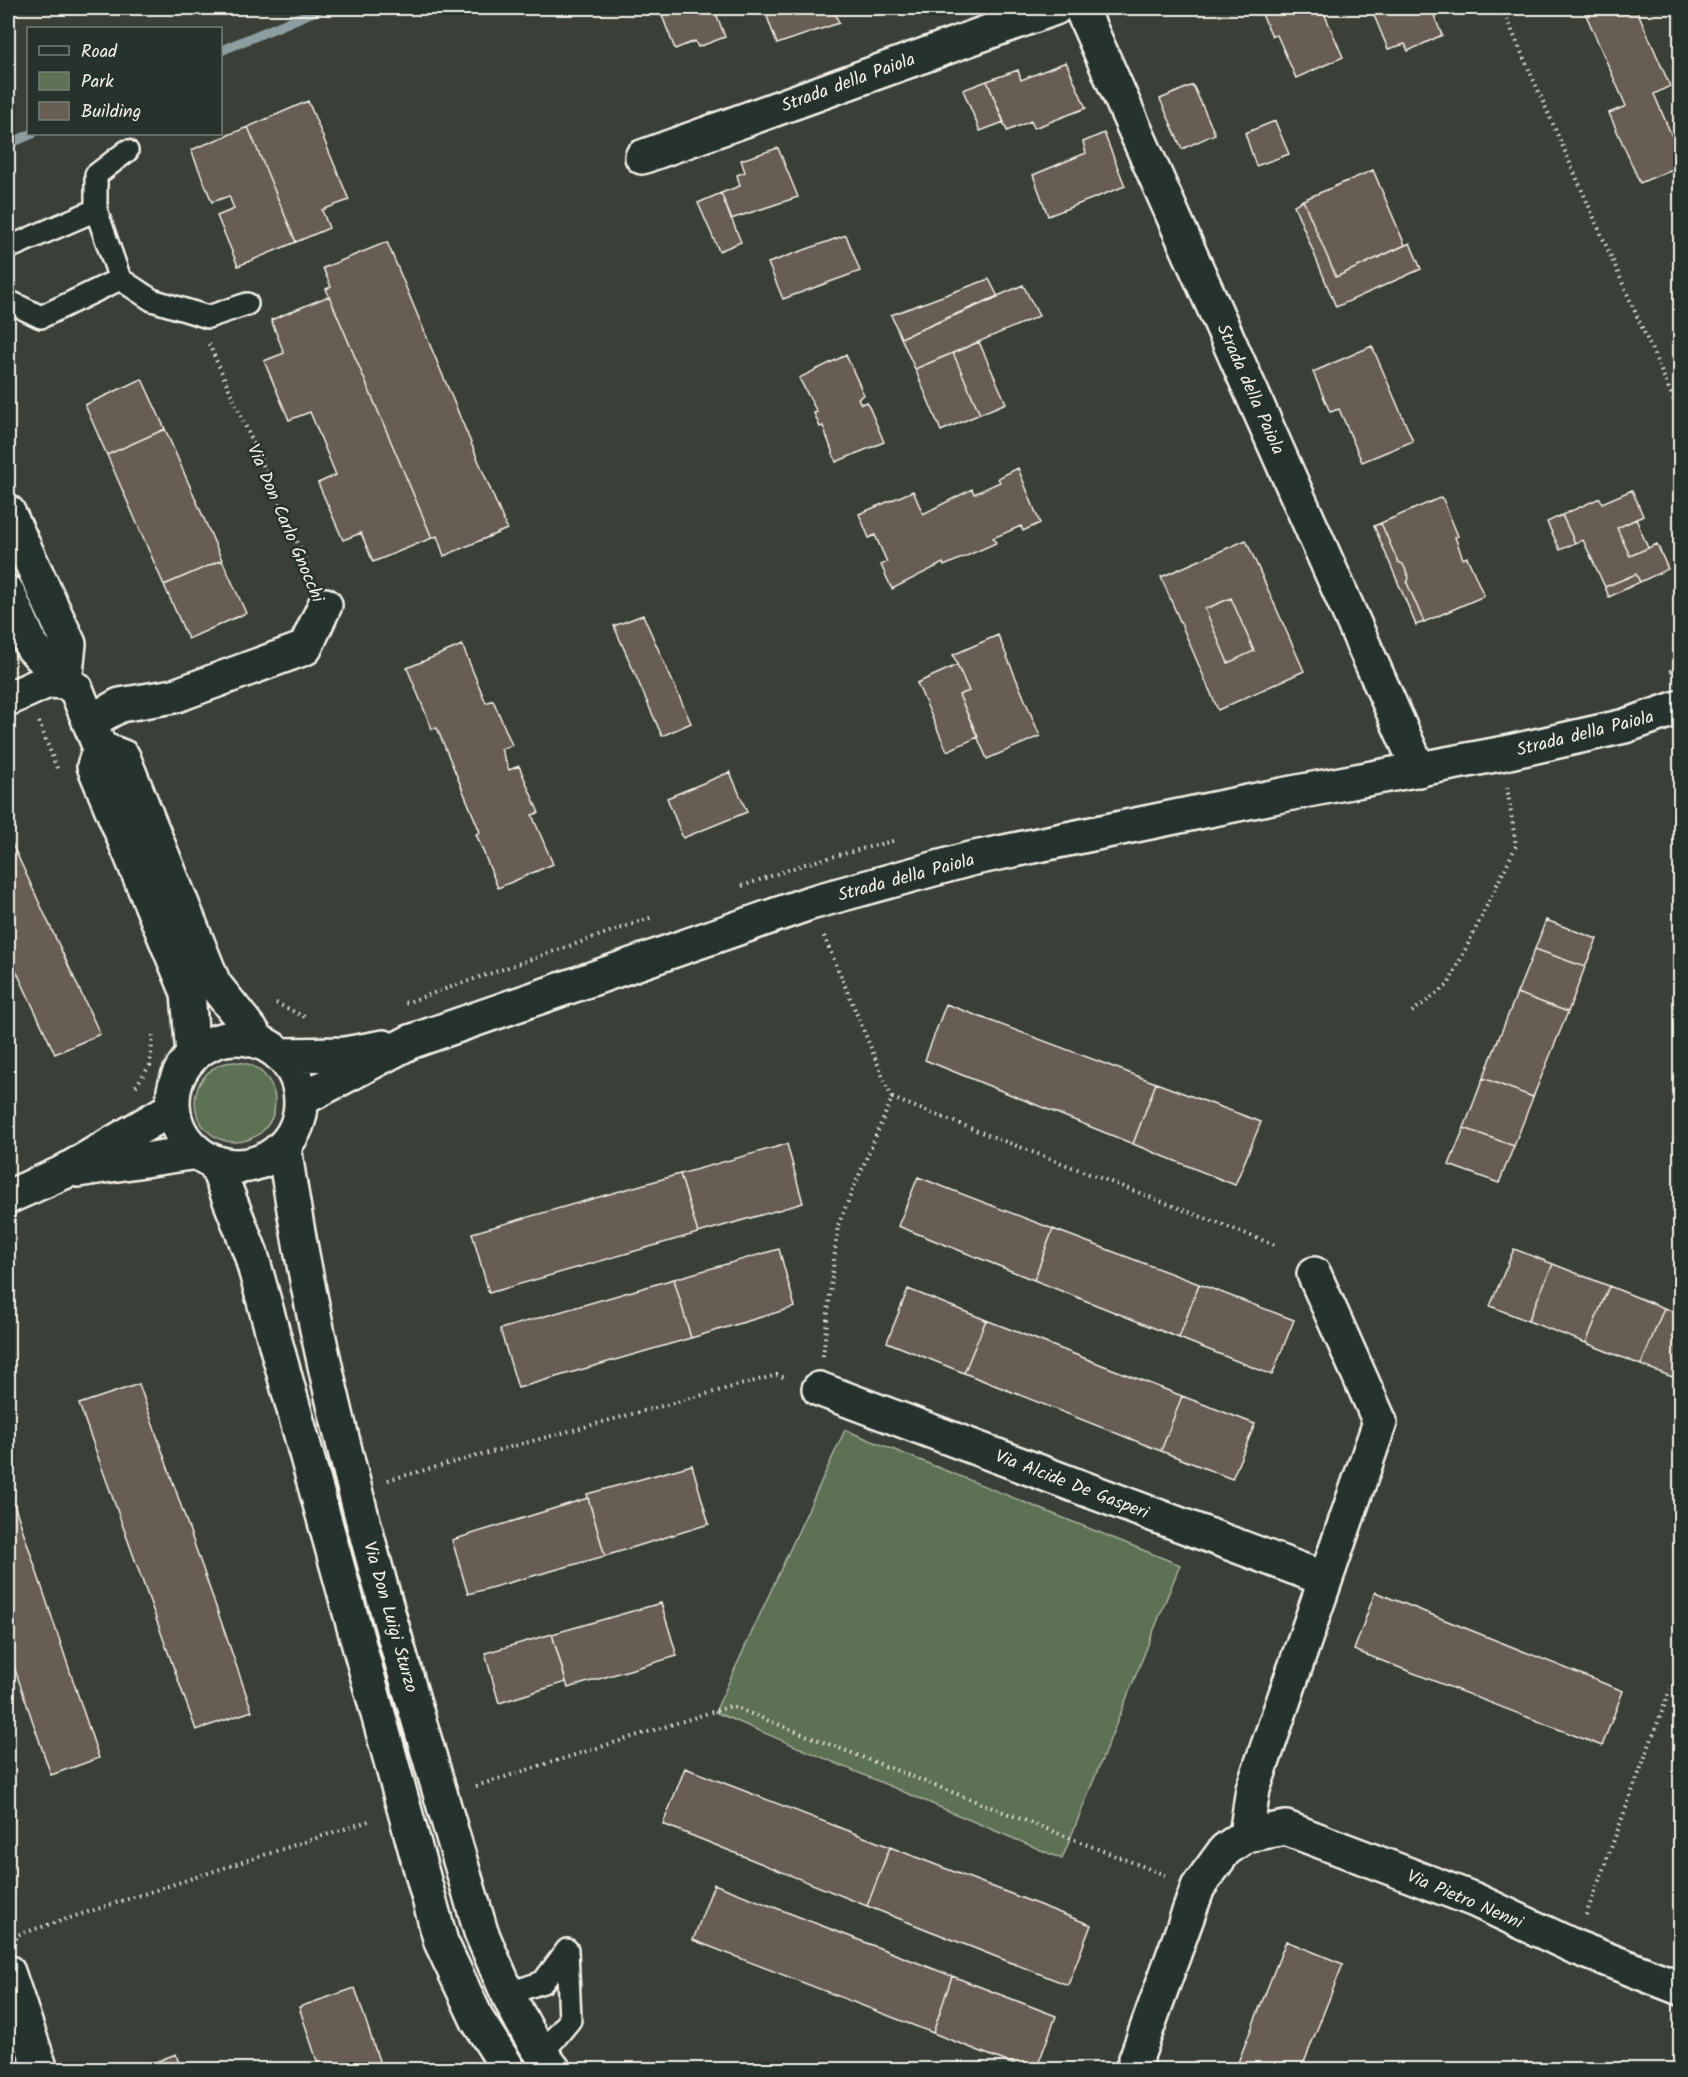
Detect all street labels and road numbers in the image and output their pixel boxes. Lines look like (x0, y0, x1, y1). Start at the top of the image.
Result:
street label: Strada della Paiola (777, 46, 920, 121)
street label: Strada della Paiola (1208, 319, 1291, 460)
street label: Via Don Carlo Gnocchi (238, 440, 331, 608)
street label: Strada della Paiola (1514, 703, 1657, 766)
street label: Strada della Paiola (835, 846, 978, 911)
street label: Via Alcide De Gasperi (990, 1443, 1153, 1528)
street label: Via Don Luigi Sturzo (354, 1538, 425, 1696)
street label: Via Pietro Nenni (1402, 1863, 1528, 1938)

